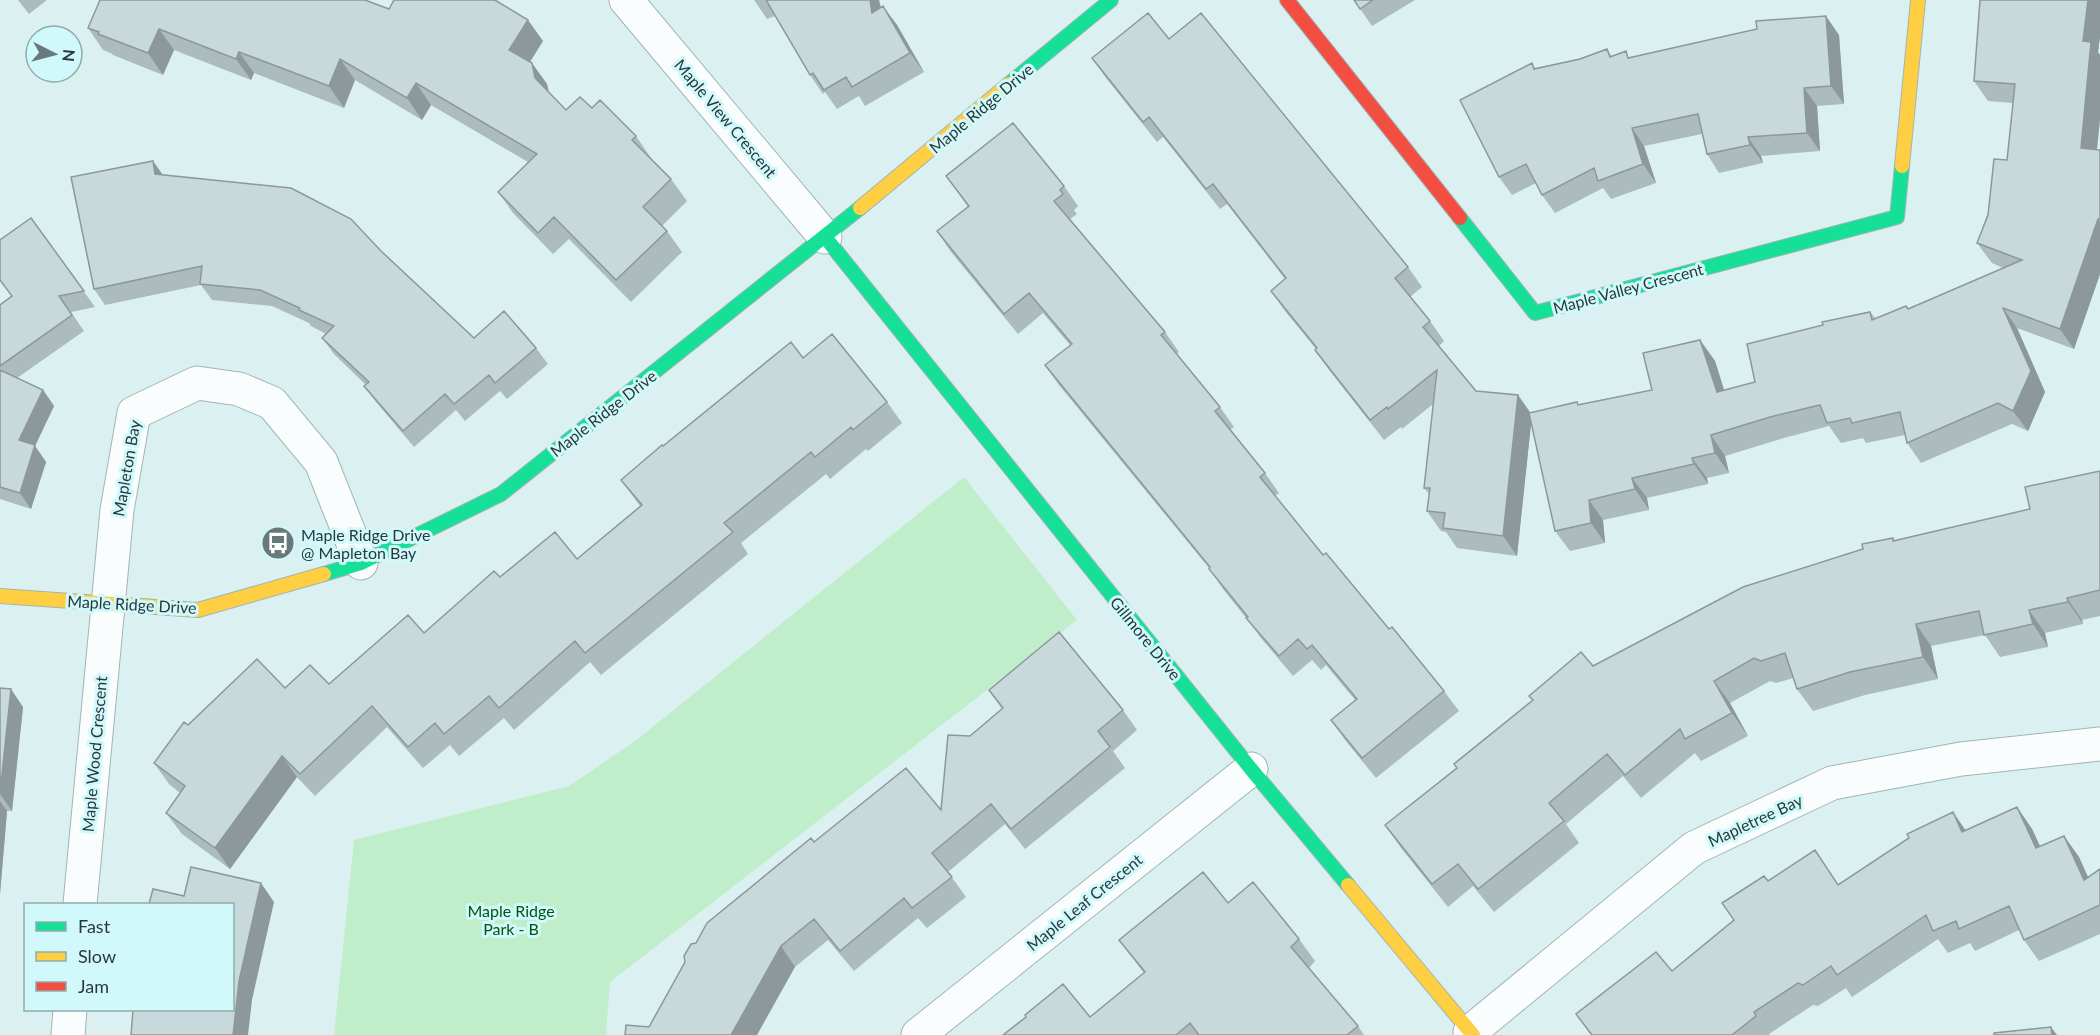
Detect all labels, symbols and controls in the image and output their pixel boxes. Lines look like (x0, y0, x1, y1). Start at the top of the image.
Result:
north arrow (24, 24, 84, 84)
text: N (59, 48, 80, 63)
street label: Maple View Crescent (671, 55, 781, 181)
street label: Maple Ridge Drive (925, 59, 1037, 157)
street label: Maple Valley Crescent (1551, 259, 1705, 317)
street label: Maple Ridge Drive (546, 366, 660, 460)
street label: Mapleton Bay (108, 417, 144, 518)
bus stop icon: Maple Ridge Drive @ Mapleton Bay (260, 525, 296, 561)
place label: Maple Ridge Drive @ Mapleton Bay (301, 525, 430, 562)
street label: Maple Ridge Drive (67, 591, 197, 617)
street label: Gillmore Drive (1107, 593, 1185, 683)
street label: Maple Wood Crescent (78, 675, 110, 833)
street label: Mapletree Bay (1705, 789, 1806, 850)
street label: Maple Leaf Crescent (1022, 849, 1146, 954)
park label: Maple Ridge Park - B (467, 901, 555, 938)
legend (24, 903, 234, 1011)
text: Fast (78, 915, 111, 937)
text: Slow (78, 945, 116, 967)
text: Jam (78, 975, 109, 997)

